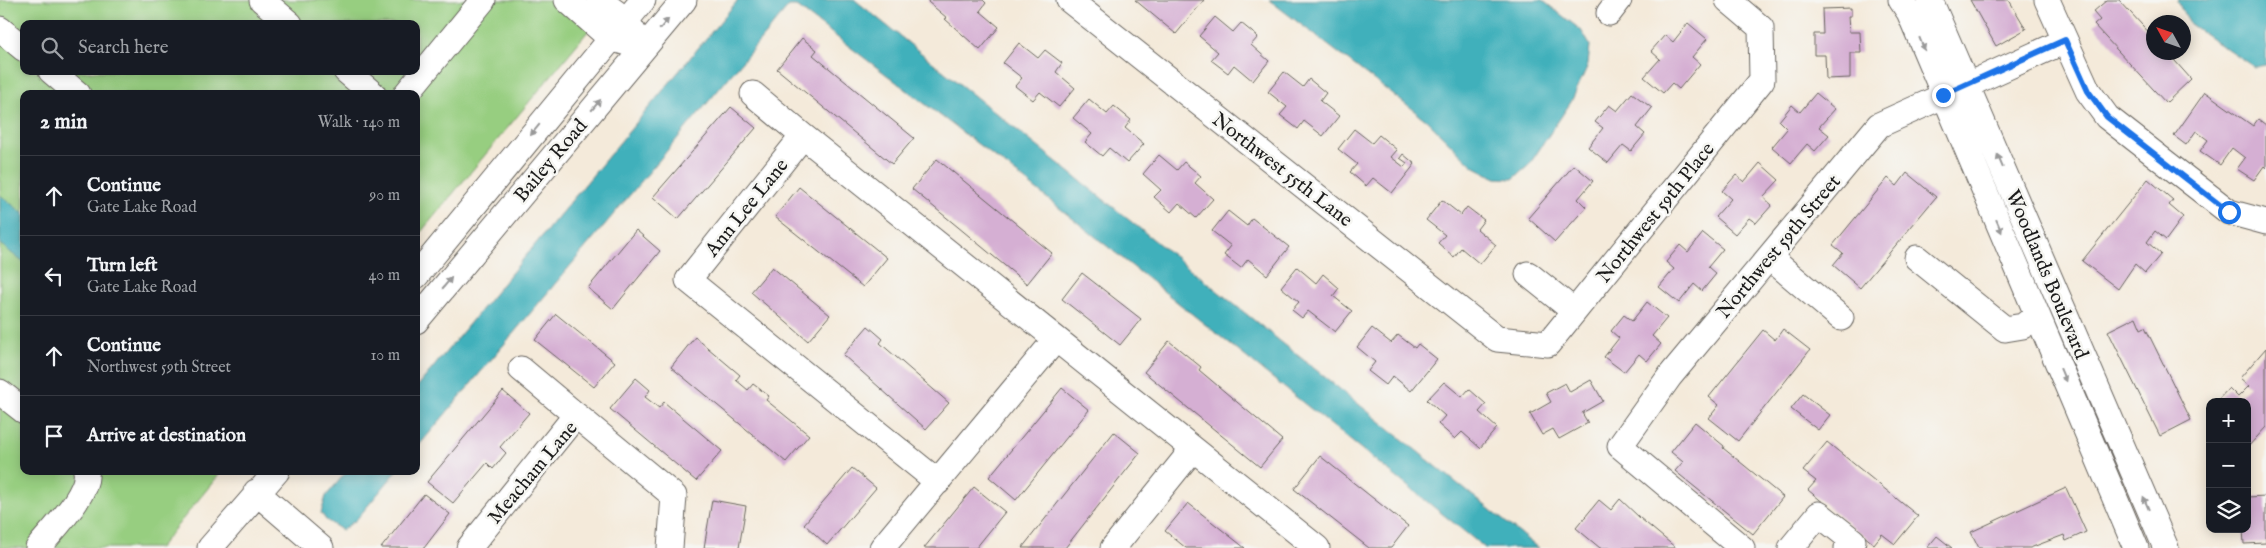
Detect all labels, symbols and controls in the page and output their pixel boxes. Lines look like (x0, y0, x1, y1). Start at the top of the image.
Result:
north arrow (2146, 15, 2191, 60)
one-way arrow (658, 18, 670, 30)
search box (20, 20, 420, 75)
icon: search (38, 34, 66, 62)
text: Search here (78, 36, 169, 60)
one-way arrow (1918, 37, 1926, 51)
route end (1932, 84, 1955, 107)
one-way arrow (591, 99, 602, 112)
street label: Northwest 55th Lane (1207, 108, 1357, 233)
text: 2 min (40, 109, 87, 136)
text: Walk · 140 m (318, 113, 400, 133)
street label: Bailey Road (509, 114, 593, 208)
one-way arrow (530, 123, 541, 136)
street label: Northwest 59th Place (1592, 138, 1721, 288)
street label: Ann Lee Lane (699, 154, 794, 263)
one-way arrow (1995, 154, 2003, 168)
street label: Northwest 59th Street (1712, 170, 1847, 324)
text: Continue (87, 174, 161, 198)
icon: ahead (40, 182, 68, 210)
text: 90 m (369, 186, 400, 206)
street label: Woodlands Boulevard (2000, 186, 2094, 363)
text: Gate Lake Road (87, 198, 197, 218)
route start (2218, 201, 2241, 224)
one-way arrow (1995, 219, 2003, 233)
text: Turn left (87, 254, 158, 278)
icon: left (40, 262, 68, 290)
text: 40 m (368, 266, 400, 286)
one-way arrow (442, 277, 453, 290)
text: Gate Lake Road (87, 278, 197, 298)
text: Continue (87, 334, 161, 358)
icon: ahead (40, 342, 68, 370)
text: 10 m (370, 346, 400, 366)
text: Northwest 59th Street (87, 358, 231, 378)
one-way arrow (2059, 368, 2067, 382)
map controls (2206, 398, 2251, 533)
button: + (2206, 398, 2251, 443)
street label: Meacham Lane (483, 416, 583, 530)
icon: arrive (40, 422, 68, 450)
text: Arrive at destination (87, 424, 246, 448)
button: − (2206, 443, 2251, 488)
button: layers (2206, 488, 2251, 533)
one-way arrow (2142, 496, 2150, 510)

